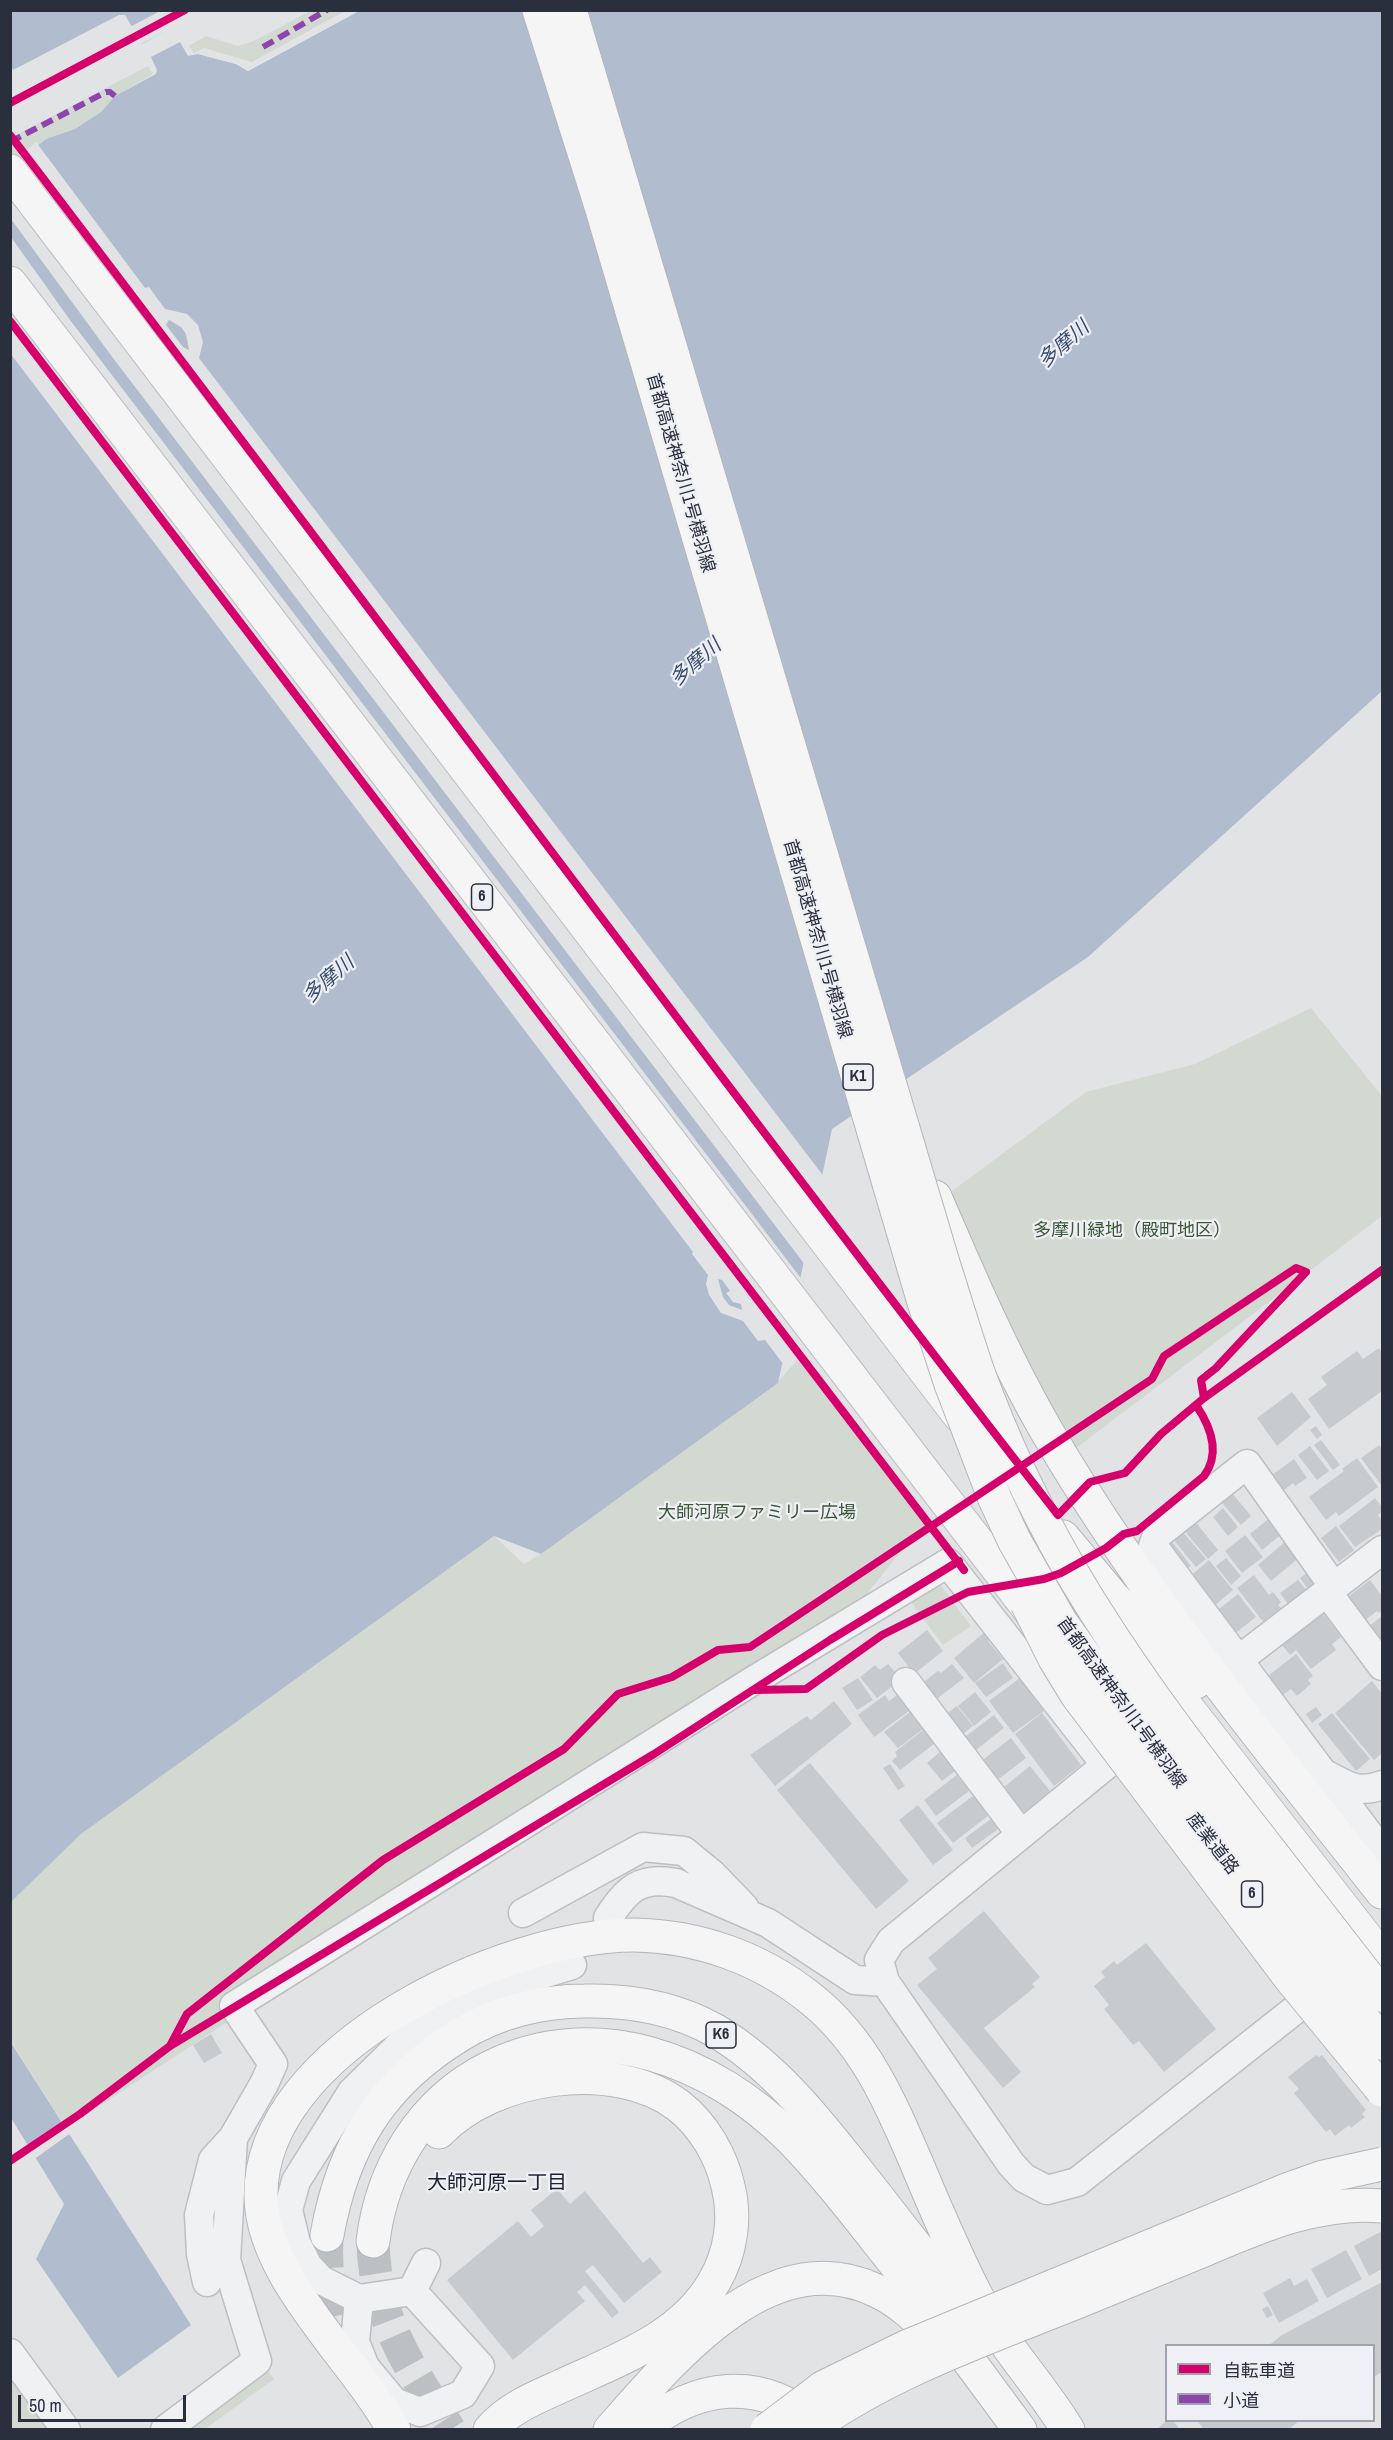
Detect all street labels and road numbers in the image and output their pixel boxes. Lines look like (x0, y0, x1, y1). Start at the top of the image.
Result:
street label: 首都高速神奈川1号横羽線 (641, 371, 719, 575)
street label: 首都高速神奈川1号横羽線 (778, 837, 856, 1041)
road number: 6 (472, 884, 492, 910)
road number: K1 (843, 1064, 873, 1090)
street label: 首都高速神奈川1号横羽線 (1052, 1613, 1190, 1793)
street label: 産業道路 (1181, 1809, 1243, 1879)
road number: 6 (1242, 1881, 1262, 1907)
road number: K6 (706, 2022, 736, 2048)

